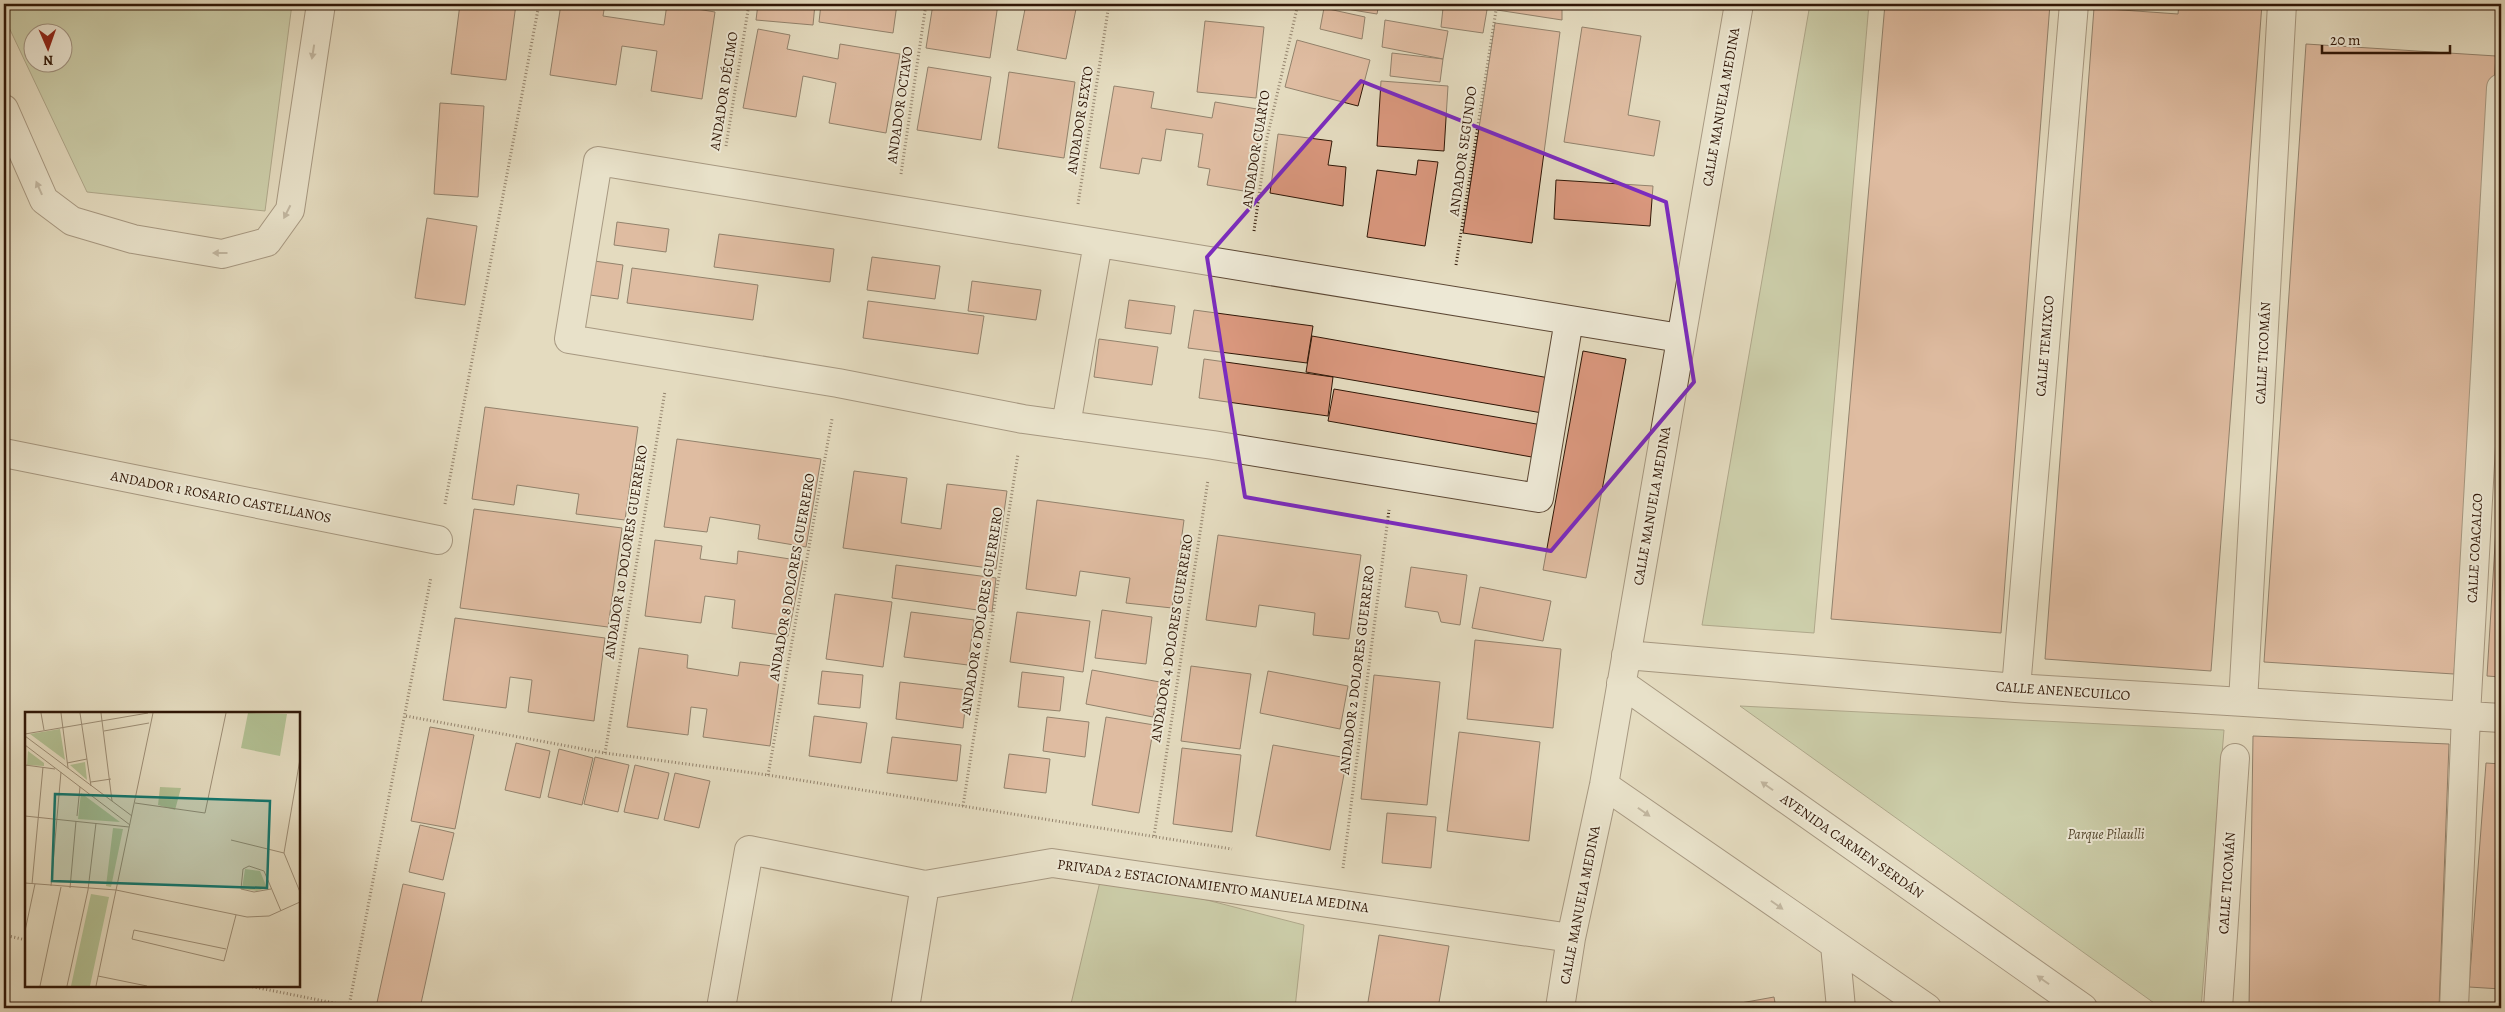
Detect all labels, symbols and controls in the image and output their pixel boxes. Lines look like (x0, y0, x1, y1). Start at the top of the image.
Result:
north arrow (22, 22, 72, 72)
scale bar (2322, 22, 2450, 54)
street label: CALLE MANUELA MEDINA (1698, 25, 1744, 188)
street label: ANDADOR DÉCIMO (705, 30, 743, 153)
text: 20 m (2330, 30, 2361, 50)
one-way arrow (309, 44, 317, 60)
street label: ANDADOR OCTAVO (882, 45, 918, 166)
text: N (43, 51, 54, 70)
street label: ANDADOR SEXTO (1062, 64, 1098, 176)
street label: ANDADOR SEGUNDO (1444, 85, 1482, 218)
street label: ANDADOR CUARTO (1237, 88, 1275, 210)
one-way arrow (34, 181, 42, 195)
one-way arrow (283, 204, 291, 219)
one-way arrow (211, 249, 227, 257)
street label: CALLE TEMIXCO (2031, 294, 2059, 397)
street label: CALLE TICOMÁN (2251, 301, 2275, 405)
street label: CALLE MANUELA MEDINA (1629, 424, 1675, 587)
street label: ANDADOR 10 DOLORES GUERRERO (600, 444, 652, 661)
street label: ANDADOR 1 ROSARIO CASTELLANOS (108, 466, 333, 528)
street label: ANDADOR 8 DOLORES GUERRERO (764, 471, 820, 683)
street label: CALLE COACALCO (2463, 492, 2487, 603)
street label: ANDADOR 6 DOLORES GUERRERO (956, 505, 1008, 717)
street label: ANDADOR 4 DOLORES GUERRERO (1146, 532, 1198, 744)
street label: ANDADOR 2 DOLORES GUERRERO (1335, 564, 1379, 777)
street label: CALLE ANENECUILCO (1995, 677, 2131, 705)
inset map (25, 712, 300, 987)
one-way arrow (1760, 781, 1774, 791)
street label: AVENIDA CARMEN SERDÁN (1776, 789, 1927, 903)
one-way arrow (1637, 807, 1651, 817)
street label: CALLE MANUELA MEDINA (1555, 823, 1605, 986)
park label: Parque Pilaulli (2068, 825, 2145, 844)
street label: CALLE TICOMÁN (2214, 831, 2240, 935)
street label: PRIVADA 2 ESTACIONAMIENTO MANUELA MEDINA (1056, 855, 1371, 917)
one-way arrow (1771, 900, 1784, 910)
one-way arrow (2036, 975, 2049, 985)

